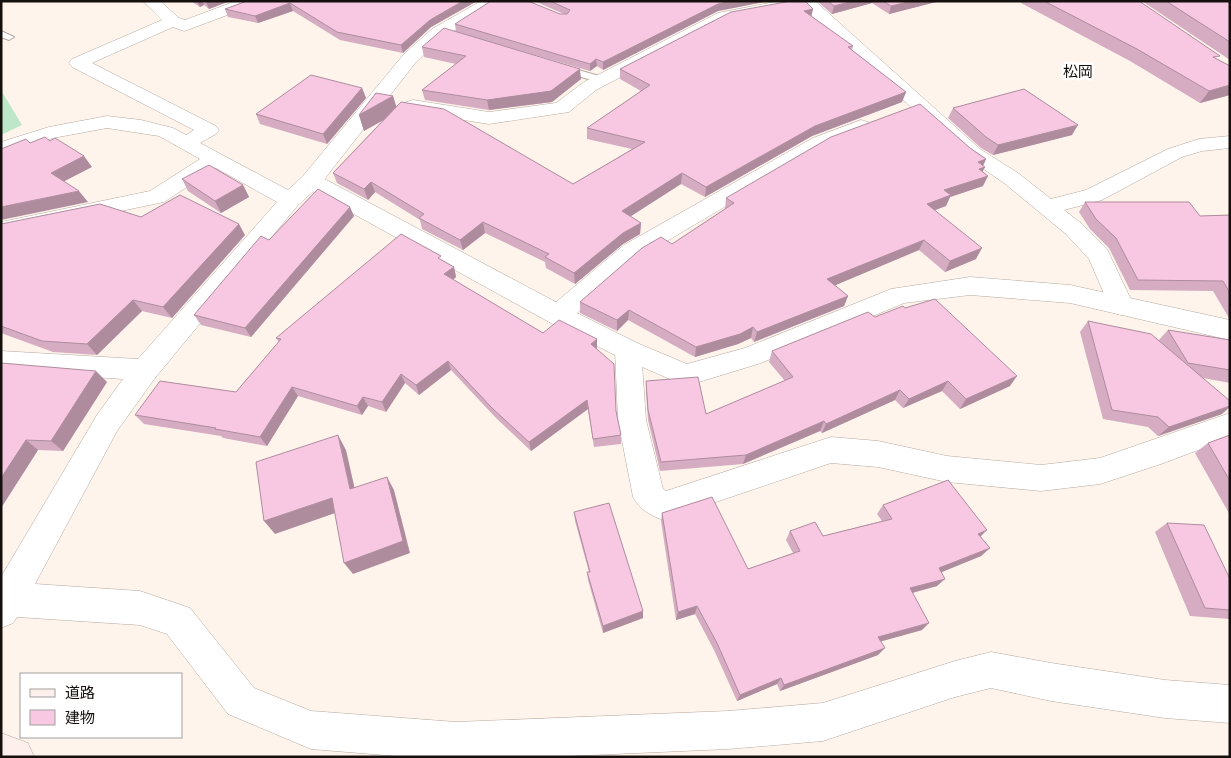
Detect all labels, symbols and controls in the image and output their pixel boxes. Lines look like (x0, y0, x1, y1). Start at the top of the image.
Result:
district label: 松岡 (1063, 62, 1093, 80)
legend (20, 673, 182, 738)
text: 道路 (65, 683, 95, 701)
text: 建物 (65, 708, 95, 726)

